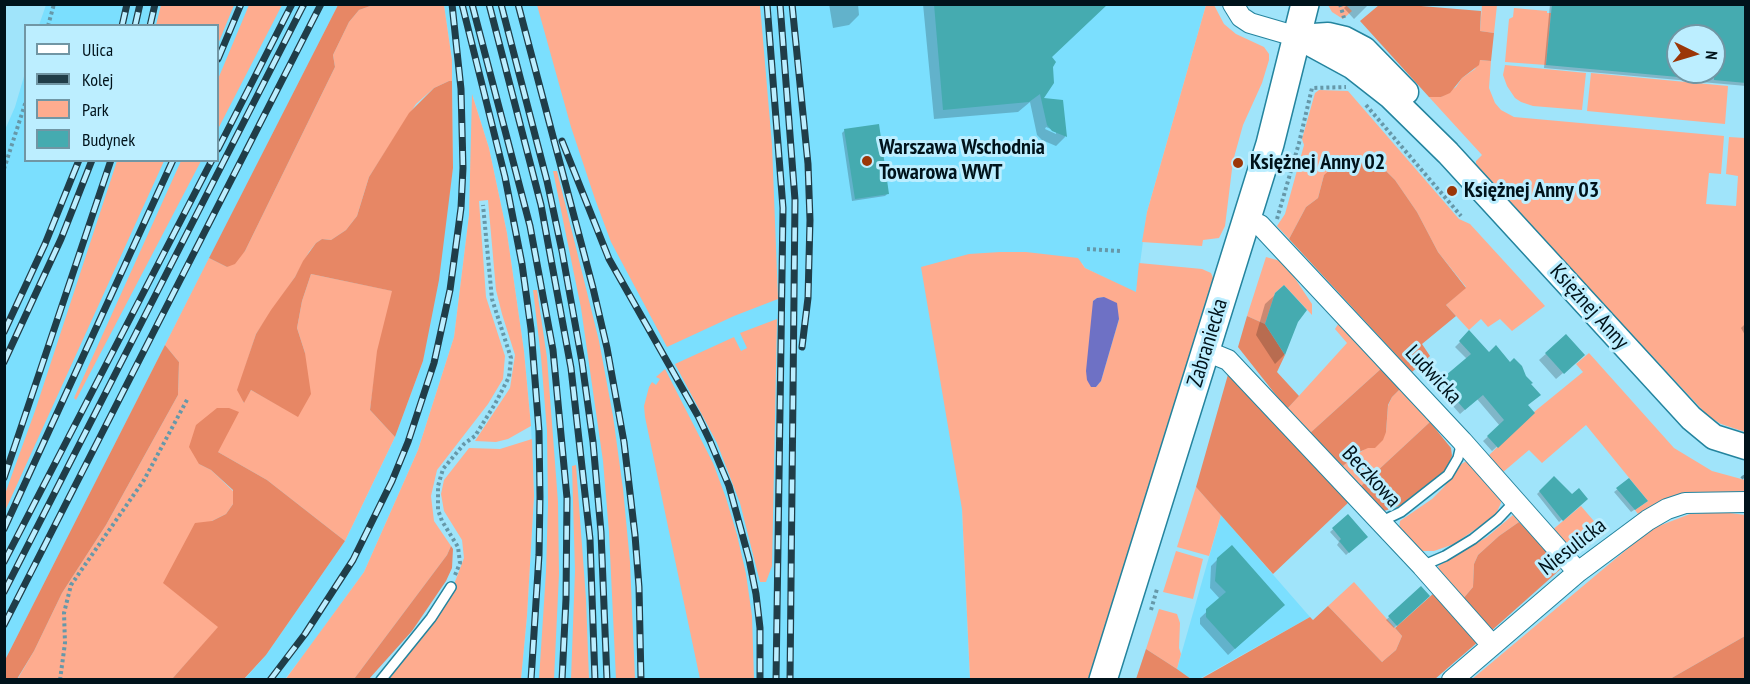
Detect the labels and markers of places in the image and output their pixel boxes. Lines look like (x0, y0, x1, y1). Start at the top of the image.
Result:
place label: Warszawa Wschodnia Towarowa WWT (879, 135, 1045, 186)
place label: Księżnej Anny 02 (1250, 150, 1385, 176)
marker: Warszawa Wschodnia Towarowa WWT (860, 154, 874, 168)
marker: Księżnej Anny 02 (1231, 156, 1245, 170)
place label: Księżnej Anny 03 (1464, 178, 1599, 204)
marker: Księżnej Anny 03 (1445, 184, 1459, 198)

